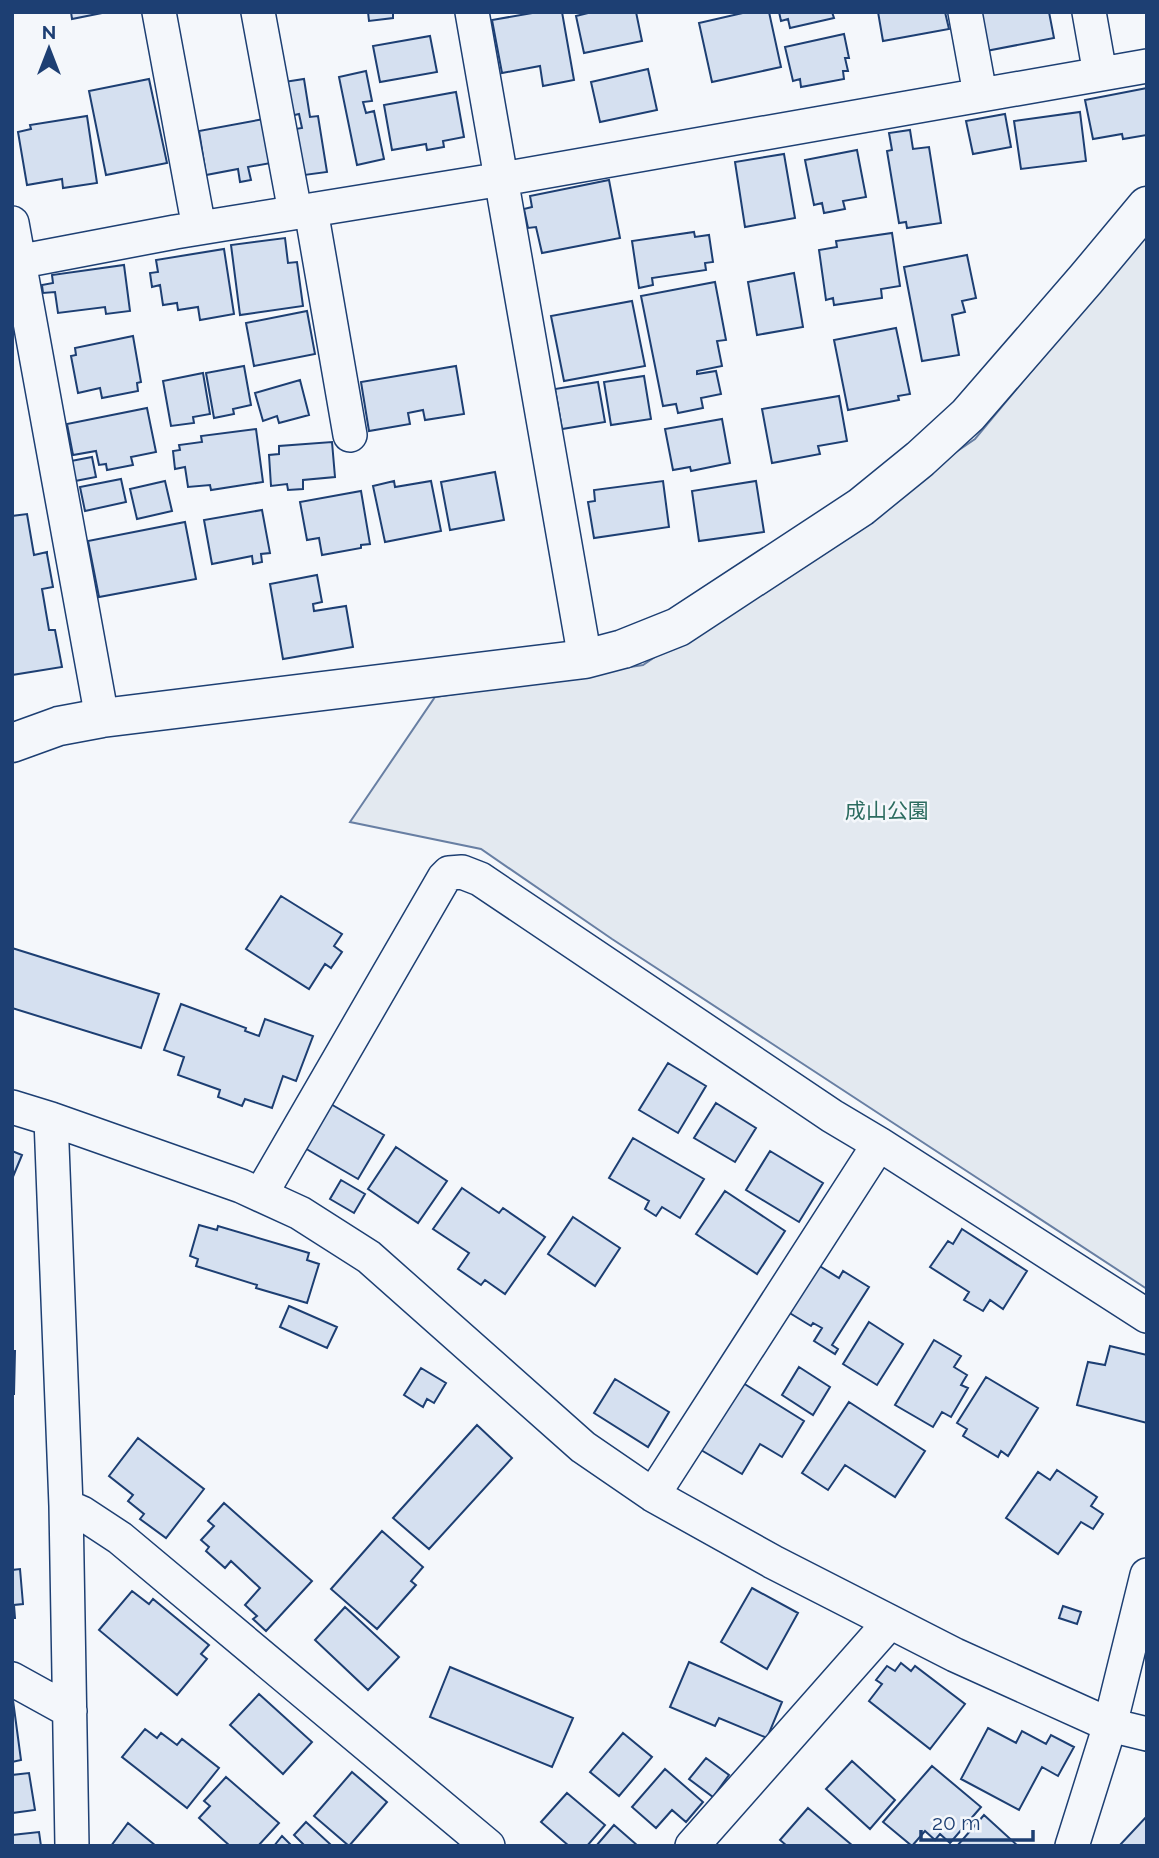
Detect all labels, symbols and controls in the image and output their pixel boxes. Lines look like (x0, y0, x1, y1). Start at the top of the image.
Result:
north arrow (14, 14, 84, 84)
text: N (42, 21, 56, 43)
park label: 成山公園 (845, 798, 929, 823)
scale bar (921, 1798, 1033, 1842)
text: 20 m (932, 1810, 980, 1835)

